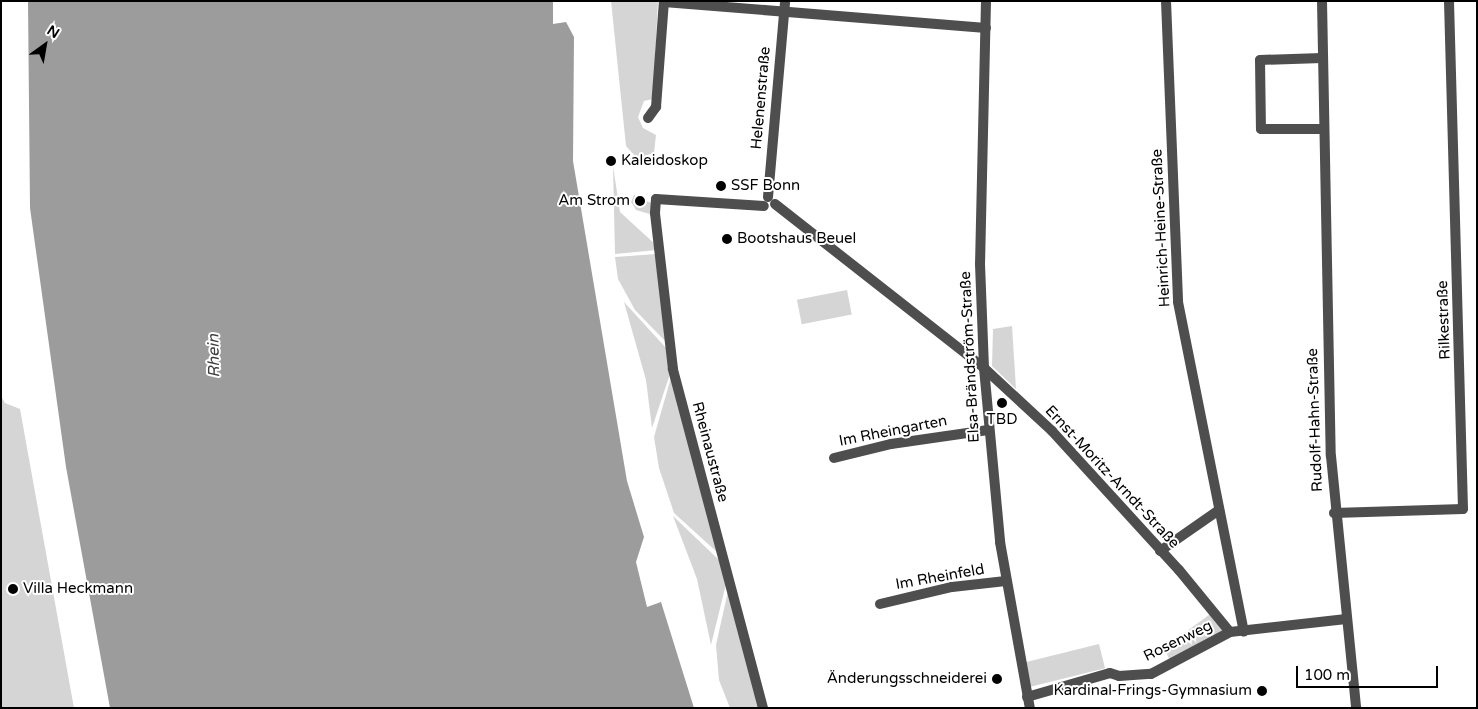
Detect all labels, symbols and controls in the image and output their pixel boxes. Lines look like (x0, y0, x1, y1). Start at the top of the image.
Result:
north arrow (20, 20, 70, 70)
text: N (44, 22, 62, 42)
street label: Helenenstraße (748, 46, 774, 150)
street label: Heinrich-Heine-Straße (1148, 148, 1174, 308)
place label: Kaleidoskop (621, 152, 708, 170)
marker: Kaleidoskop (605, 155, 617, 167)
place label: SSF Bonn (731, 177, 800, 195)
marker: SSF Bonn (715, 180, 727, 192)
place label: Am Strom (558, 192, 630, 210)
marker: Am Strom (634, 195, 646, 207)
place label: Bootshaus Beuel (737, 230, 856, 248)
marker: Bootshaus Beuel (721, 233, 733, 245)
street label: Elsa-Brändström-Straße (957, 271, 983, 443)
street label: Rilkestraße (1434, 280, 1454, 360)
water label: Rhein (204, 334, 224, 378)
street label: Rudolf-Hahn-Straße (1303, 348, 1327, 492)
marker: TBD (996, 397, 1008, 409)
street label: Rheinaustraße (688, 400, 732, 504)
street label: Ernst-Moritz-Arndt-Straße (1041, 402, 1183, 552)
place label: TBD (987, 411, 1017, 429)
street label: Im Rheingarten (837, 412, 949, 450)
street label: Im Rheinfeld (894, 560, 986, 594)
place label: Villa Heckmann (23, 580, 133, 598)
marker: Villa Heckmann (7, 583, 19, 595)
street label: Rosenweg (1141, 617, 1215, 665)
scale bar (1298, 656, 1440, 688)
text: 100 m (1304, 666, 1350, 684)
place label: Änderungsschneiderei (827, 670, 987, 688)
marker: Änderungsschneiderei (991, 673, 1003, 685)
place label: Kardinal-Frings-Gymnasium (1054, 682, 1252, 700)
marker: Kardinal-Frings-Gymnasium (1256, 685, 1268, 697)

